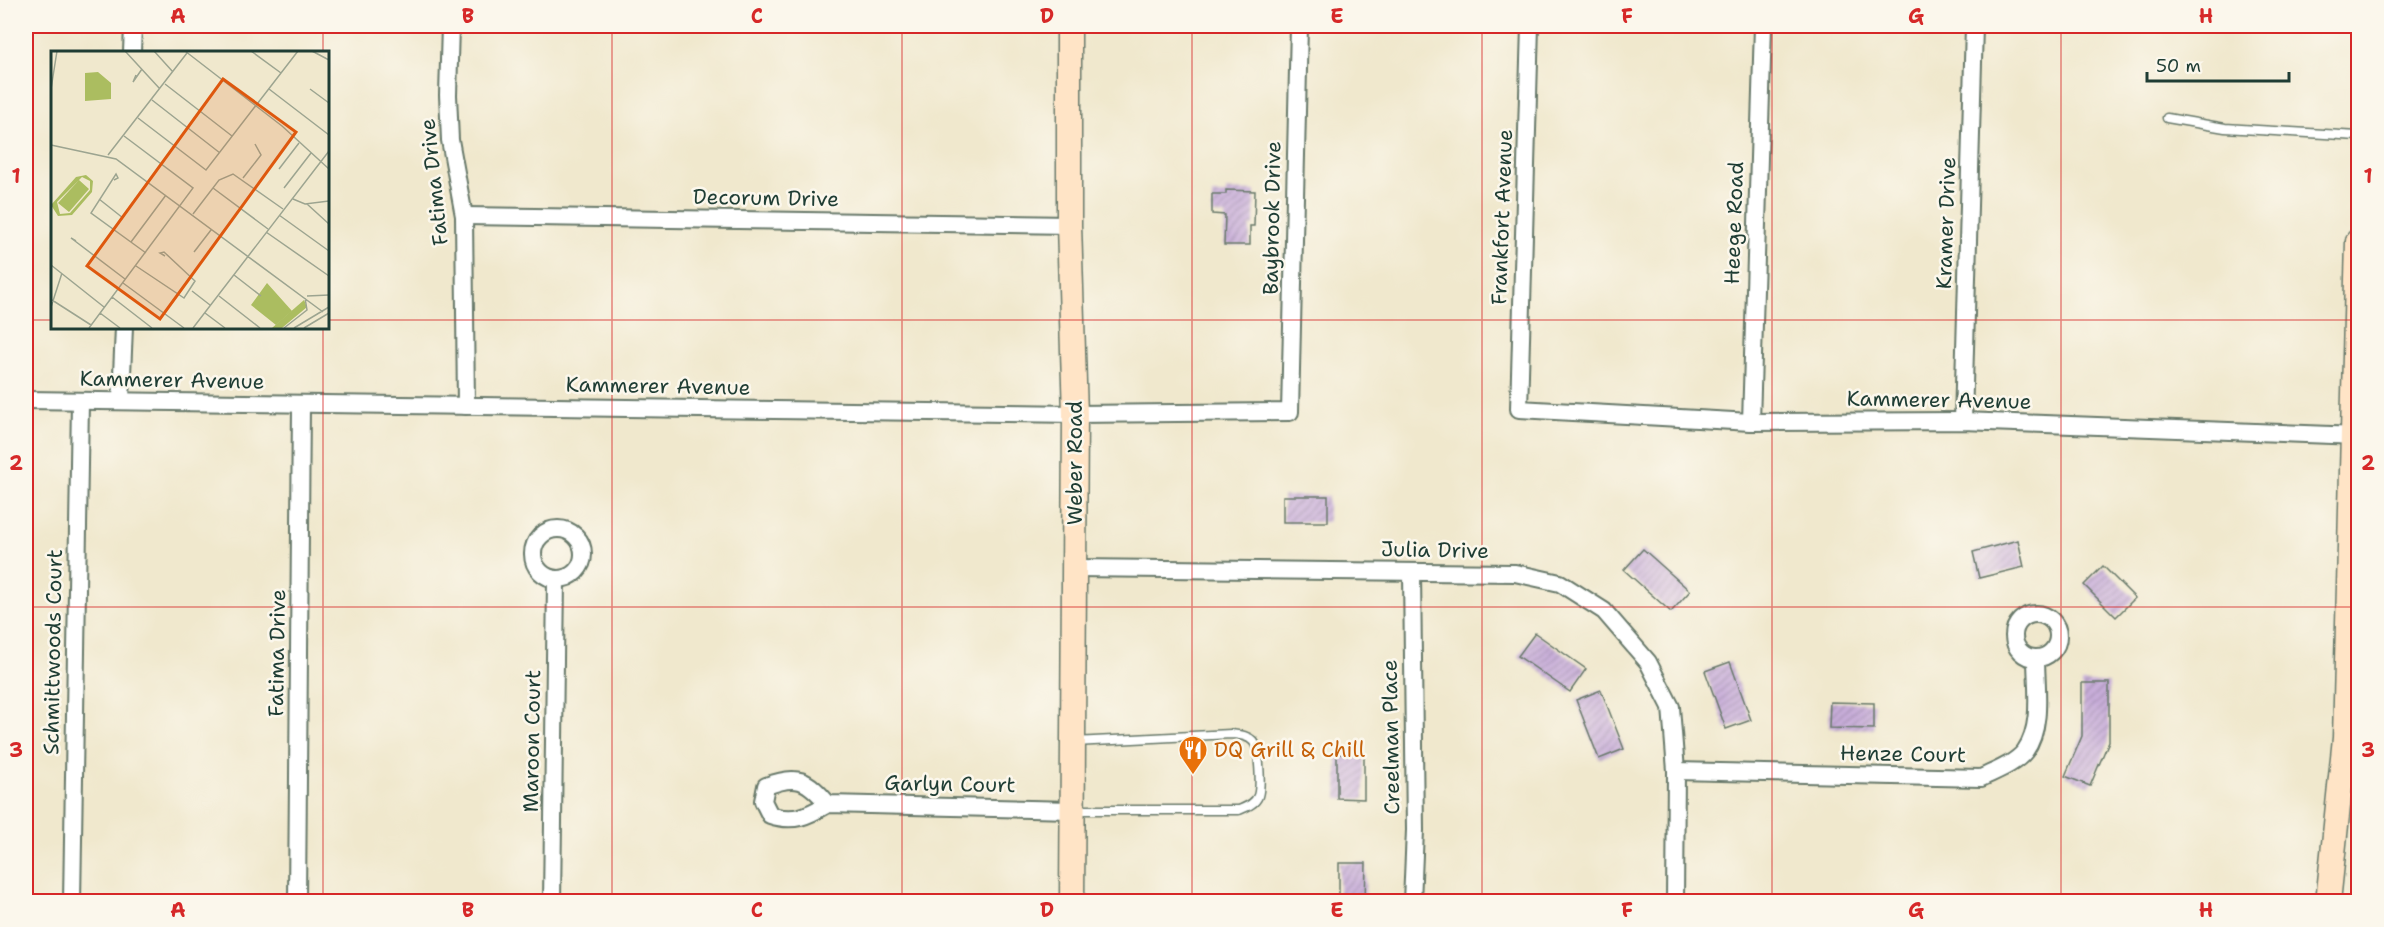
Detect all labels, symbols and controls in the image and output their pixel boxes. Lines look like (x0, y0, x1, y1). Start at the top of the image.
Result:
text: A (170, 3, 186, 29)
text: B (462, 3, 474, 29)
text: C (751, 3, 763, 29)
text: D (1040, 3, 1054, 29)
text: E (1330, 3, 1344, 29)
text: F (1621, 3, 1633, 29)
text: G (1908, 3, 1924, 29)
text: H (2199, 3, 2213, 29)
scale bar (2147, 45, 2290, 83)
inset map (51, 51, 328, 328)
text: 50 m (2156, 54, 2201, 78)
street label: Fatima Drive (413, 117, 455, 247)
street label: Frankfort Avenue (1485, 129, 1519, 305)
street label: Baybrook Drive (1257, 141, 1287, 295)
street label: Kramer Drive (1930, 156, 1962, 290)
street label: Heege Road (1718, 161, 1750, 285)
text: 1 (11, 163, 21, 189)
text: 1 (2363, 163, 2373, 189)
street label: Decorum Drive (693, 183, 839, 213)
street label: Kammerer Avenue (79, 364, 265, 396)
street label: Kammerer Avenue (565, 370, 751, 402)
street label: Kammerer Avenue (1846, 384, 2032, 416)
street label: Weber Road (1061, 401, 1089, 525)
text: 2 (9, 450, 23, 476)
text: 2 (2361, 450, 2375, 476)
street label: Julia Drive (1381, 535, 1489, 565)
street label: Schmittwoods Court (37, 549, 69, 755)
street label: Fatima Drive (262, 589, 292, 717)
street label: Creelman Place (1376, 659, 1406, 815)
street label: Maroon Court (517, 669, 547, 813)
restaurant icon: DQ Grill & Chill (1177, 734, 1209, 776)
place label: DQ Grill & Chill (1214, 736, 1366, 764)
text: 3 (9, 737, 23, 763)
text: 3 (2361, 737, 2375, 763)
street label: Henze Court (1840, 739, 1966, 769)
street label: Garlyn Court (884, 769, 1016, 799)
text: A (170, 897, 186, 923)
text: B (462, 897, 474, 923)
text: C (751, 897, 763, 923)
text: D (1040, 897, 1054, 923)
text: E (1330, 897, 1344, 923)
text: F (1621, 897, 1633, 923)
text: G (1908, 897, 1924, 923)
text: H (2199, 897, 2213, 923)

